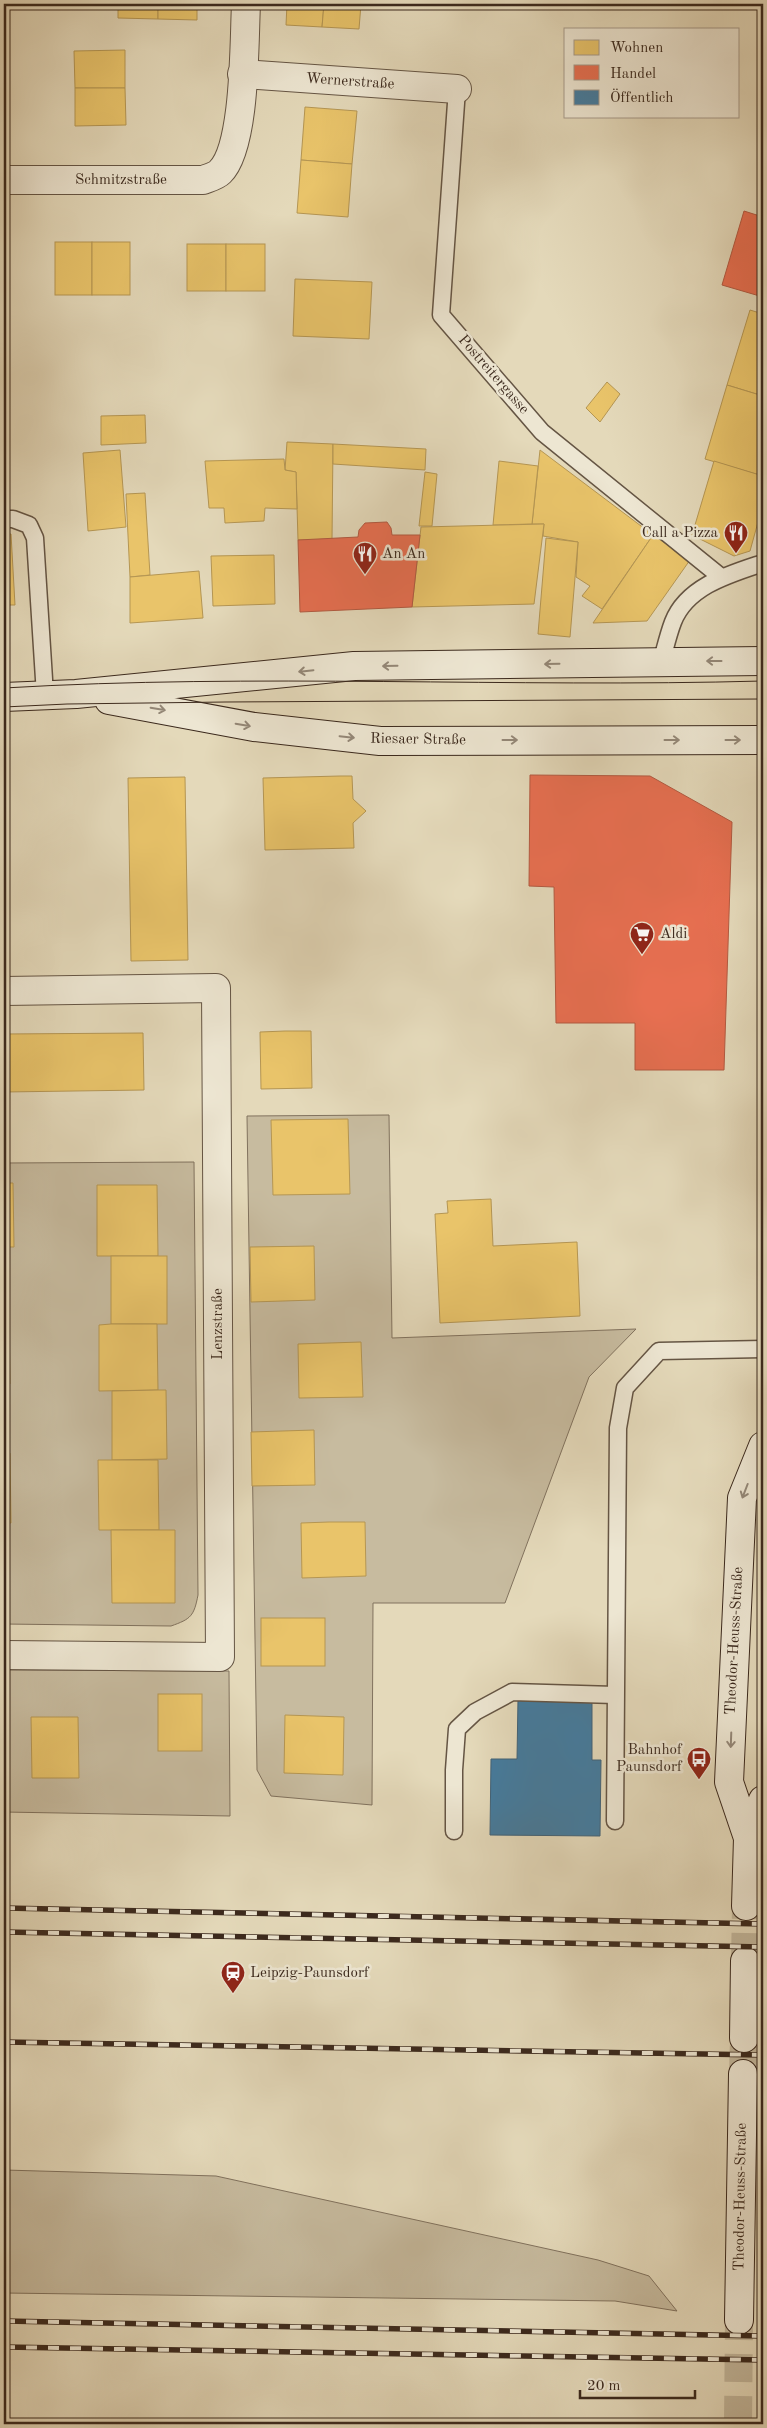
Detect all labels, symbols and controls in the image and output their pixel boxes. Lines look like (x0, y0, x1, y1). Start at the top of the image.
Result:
legend (564, 28, 740, 118)
text: Wohnen (610, 41, 663, 56)
text: Handel (610, 67, 656, 82)
street label: Wernerstraße (305, 71, 395, 93)
text: Öffentlich (610, 88, 673, 106)
street label: Schmitzstraße (75, 173, 167, 188)
street label: Postreitergasse (455, 333, 531, 418)
restaurant icon: Call a Pizza (723, 520, 749, 554)
place label: Call a Pizza (642, 526, 719, 541)
restaurant icon: An An (352, 541, 378, 575)
place label: An An (382, 547, 425, 562)
one-way arrow (707, 656, 723, 666)
one-way arrow (544, 659, 560, 669)
one-way arrow (382, 661, 398, 671)
one-way arrow (298, 666, 314, 676)
one-way arrow (150, 705, 166, 714)
one-way arrow (234, 720, 250, 730)
one-way arrow (339, 732, 355, 742)
street label: Riesaer Straße (370, 732, 466, 748)
one-way arrow (501, 735, 517, 745)
one-way arrow (664, 735, 680, 745)
one-way arrow (725, 735, 741, 745)
supermarket icon: Aldi (629, 921, 655, 955)
place label: Aldi (660, 927, 687, 942)
street label: Lenzstraße (211, 1288, 226, 1360)
one-way arrow (740, 1483, 749, 1498)
street label: Theodor-Heuss-Straße (724, 1566, 746, 1715)
one-way arrow (726, 1732, 735, 1748)
place label: Bahnhof Paunsdorf (616, 1743, 683, 1775)
bus stop icon: Bahnhof Paunsdorf (686, 1746, 712, 1780)
station icon: Leipzig-Paunsdorf (220, 1960, 246, 1994)
place label: Leipzig-Paunsdorf (250, 1966, 370, 1981)
street label: Theodor-Heuss-Straße (732, 2123, 750, 2271)
scale bar (580, 2368, 694, 2400)
text: 20 m (587, 2379, 621, 2394)

